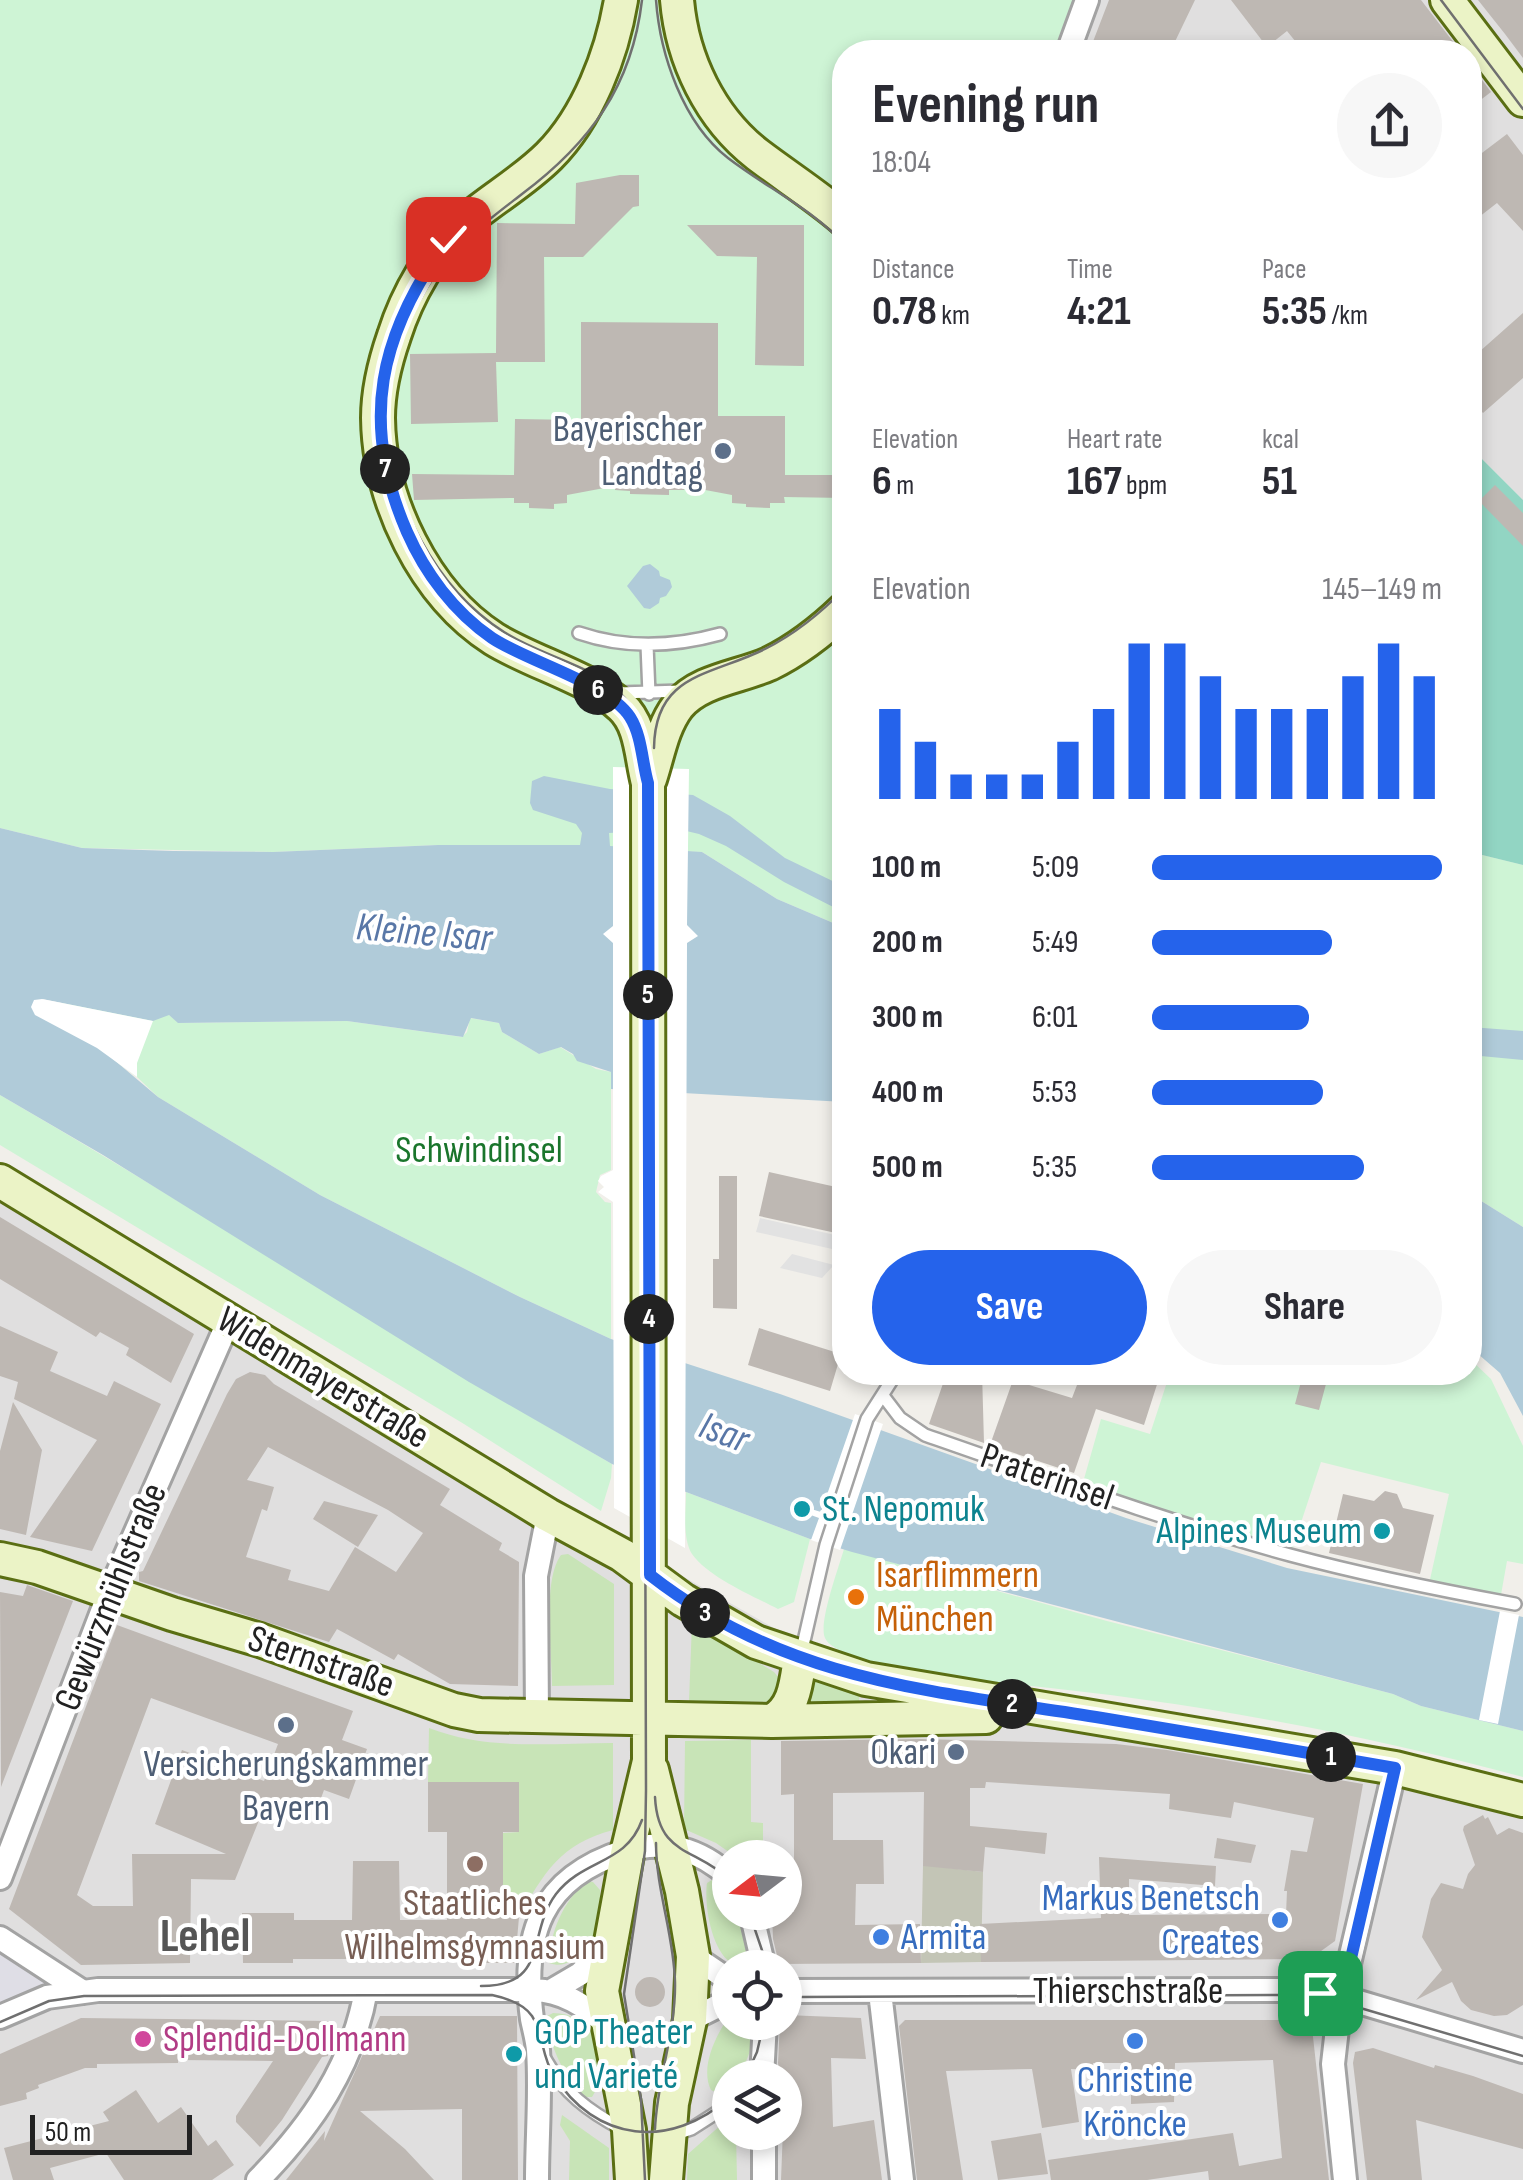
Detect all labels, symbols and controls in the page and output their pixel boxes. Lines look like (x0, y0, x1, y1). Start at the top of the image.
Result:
text: Evening run (872, 72, 1099, 139)
button: share (1337, 73, 1442, 178)
text: 18:04 (872, 143, 931, 182)
pin (406, 197, 491, 282)
icon: check (421, 212, 476, 267)
text: Distance (872, 253, 955, 286)
text: Time (1067, 253, 1113, 286)
text: Pace (1262, 253, 1307, 286)
text: 0.78 (872, 286, 937, 337)
text: 4:21 (1067, 286, 1131, 337)
text: 5:35 (1262, 286, 1327, 337)
text: km (937, 299, 970, 332)
text: /km (1327, 299, 1368, 332)
place label: Bayerischer Landtag (553, 407, 703, 496)
text: Elevation (872, 423, 958, 456)
text: Heart rate (1067, 423, 1163, 456)
text: kcal (1262, 423, 1299, 456)
marker: Bayerischer Landtag (712, 440, 734, 462)
pin: 7 (360, 444, 410, 494)
text: 7 (379, 452, 391, 485)
text: 6 (872, 456, 892, 507)
text: 167 (1067, 456, 1122, 507)
text: 51 (1262, 456, 1297, 507)
text: m (892, 469, 914, 502)
text: bpm (1122, 469, 1167, 502)
text: Elevation (872, 570, 971, 609)
text: 145–149 m (1322, 570, 1442, 609)
pin: 6 (573, 665, 623, 715)
text: 6 (591, 673, 605, 706)
text: 100 m (872, 848, 941, 887)
text: 5:09 (1032, 848, 1079, 887)
water label: Kleine Isar (354, 903, 496, 963)
text: 200 m (872, 923, 943, 962)
text: 5:49 (1032, 923, 1079, 962)
pin: 5 (623, 970, 673, 1020)
text: 5 (642, 978, 654, 1011)
text: 300 m (872, 998, 943, 1037)
text: 6:01 (1032, 998, 1078, 1037)
text: 400 m (872, 1073, 944, 1112)
text: 5:53 (1032, 1073, 1077, 1112)
park label: Schwindinsel (395, 1128, 563, 1173)
text: 500 m (872, 1148, 943, 1187)
text: 5:35 (1032, 1148, 1077, 1187)
button: Save (872, 1250, 1147, 1365)
button: Share (1167, 1250, 1442, 1365)
pin: 4 (624, 1294, 674, 1344)
street label: Widenmayerstraße (209, 1297, 437, 1459)
text: 4 (642, 1302, 656, 1335)
water label: Isar (693, 1402, 757, 1465)
street label: Praterinsel (975, 1433, 1119, 1521)
street label: Gewürzmühlstraße (45, 1477, 177, 1717)
place label: St. Nepomuk (822, 1487, 985, 1532)
marker: St. Nepomuk (791, 1498, 813, 1520)
place label: Alpines Museum (1155, 1509, 1362, 1554)
marker: Alpines Museum (1371, 1520, 1393, 1542)
place label: Isarflimmern München (876, 1553, 1039, 1642)
marker: Isarflimmern München (845, 1586, 867, 1608)
pin: 3 (680, 1588, 730, 1638)
text: 3 (699, 1596, 711, 1629)
street label: Sternstraße (242, 1616, 400, 1708)
pin: 2 (987, 1679, 1037, 1729)
text: 2 (1006, 1687, 1018, 1720)
marker: Versicherungskammer Bayern (275, 1714, 297, 1736)
place label: Okari (870, 1730, 936, 1775)
pin: 1 (1306, 1732, 1356, 1782)
text: 1 (1326, 1740, 1336, 1773)
marker: Okari (945, 1741, 967, 1763)
place label: Versicherungskammer Bayern (144, 1742, 429, 1831)
north arrow (712, 1840, 802, 1930)
map controls (712, 1840, 802, 2150)
marker: Staatliches Wilhelmsgymnasium (464, 1853, 486, 1875)
place label: Markus Benetsch Creates (1042, 1876, 1260, 1965)
place label: Staatliches Wilhelmsgymnasium (345, 1881, 605, 1970)
district label: Lehel (160, 1908, 250, 1965)
marker: Markus Benetsch Creates (1269, 1909, 1291, 1931)
place label: Armita (900, 1915, 986, 1960)
marker: Armita (870, 1926, 892, 1948)
button: locate (712, 1950, 802, 2040)
pin (1278, 1951, 1363, 2036)
icon: arrive (1293, 1966, 1348, 2021)
street label: Thierschstraße (1033, 1969, 1223, 2014)
place label: GOP Theater und Varieté (534, 2010, 693, 2099)
place label: Splendid-Dollmann (163, 2017, 407, 2062)
marker: Splendid-Dollmann (132, 2028, 154, 2050)
marker: Christine Kröncke (1124, 2030, 1146, 2052)
marker: GOP Theater und Varieté (503, 2043, 525, 2065)
place label: Christine Kröncke (1077, 2058, 1193, 2147)
button: layers (712, 2060, 802, 2150)
scale bar (30, 2110, 192, 2154)
text: 50 m (45, 2116, 91, 2149)

